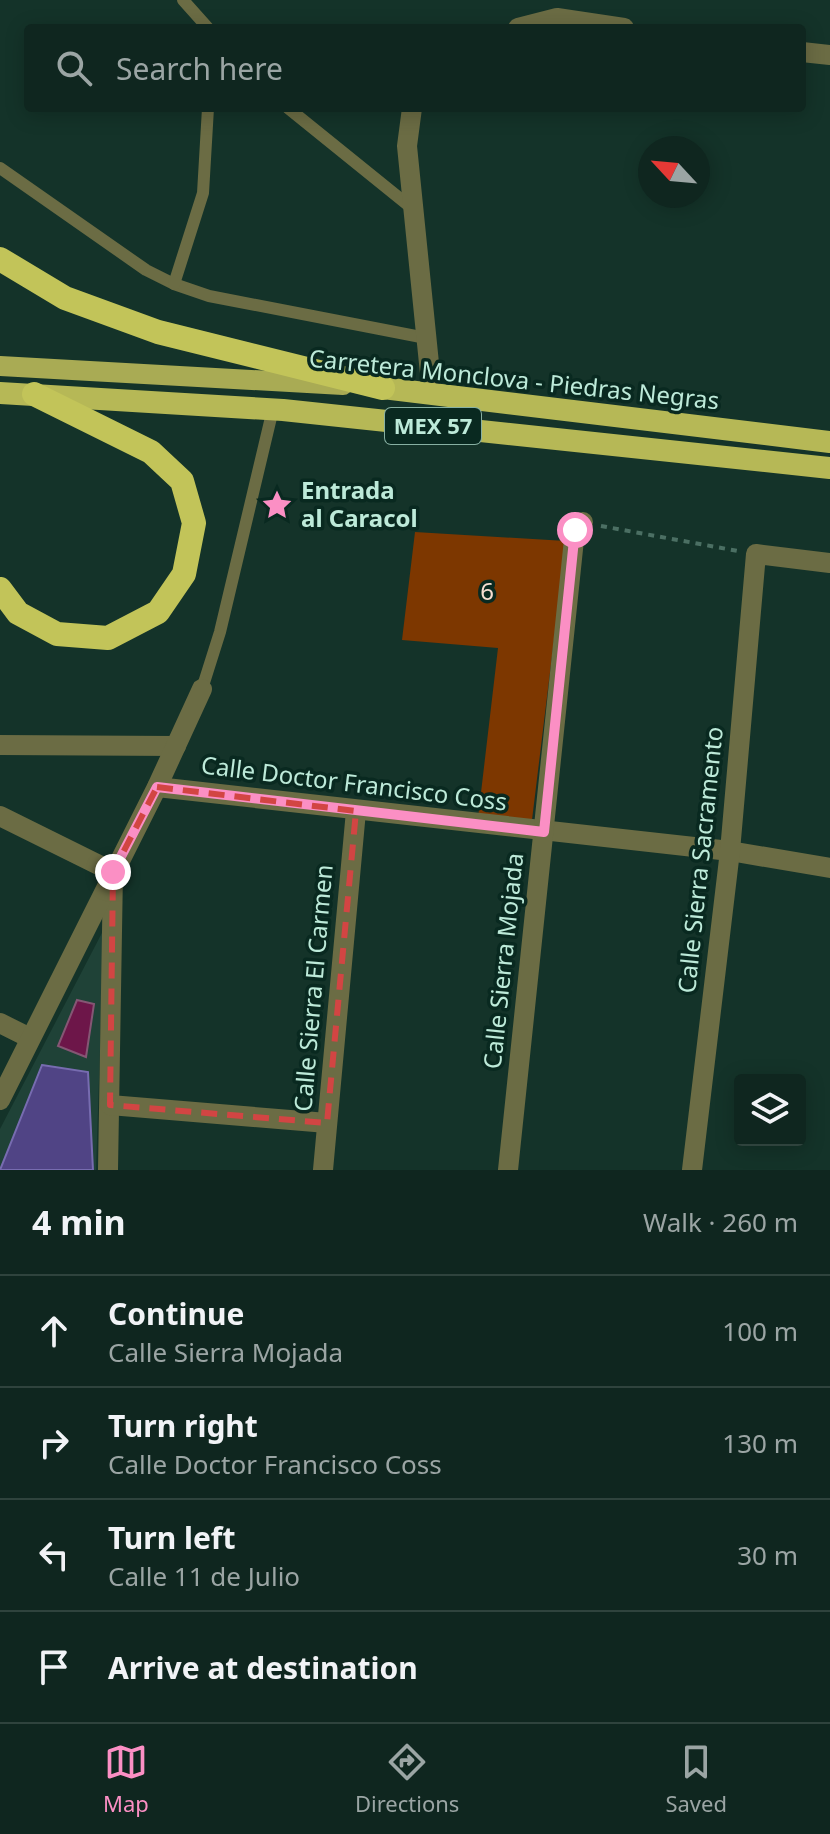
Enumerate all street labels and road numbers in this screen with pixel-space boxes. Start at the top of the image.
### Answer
street label: Carretera Monclova - Piedras Negras [307,341,721,416]
road number: MEX 57 [385,408,481,444]
street label: Calle Sierra Sacramento [669,725,730,995]
street label: Calle Doctor Francisco Coss [199,747,509,818]
street label: Calle Sierra Mojada [475,851,530,1070]
street label: Calle Sierra El Carmen [285,863,340,1113]

